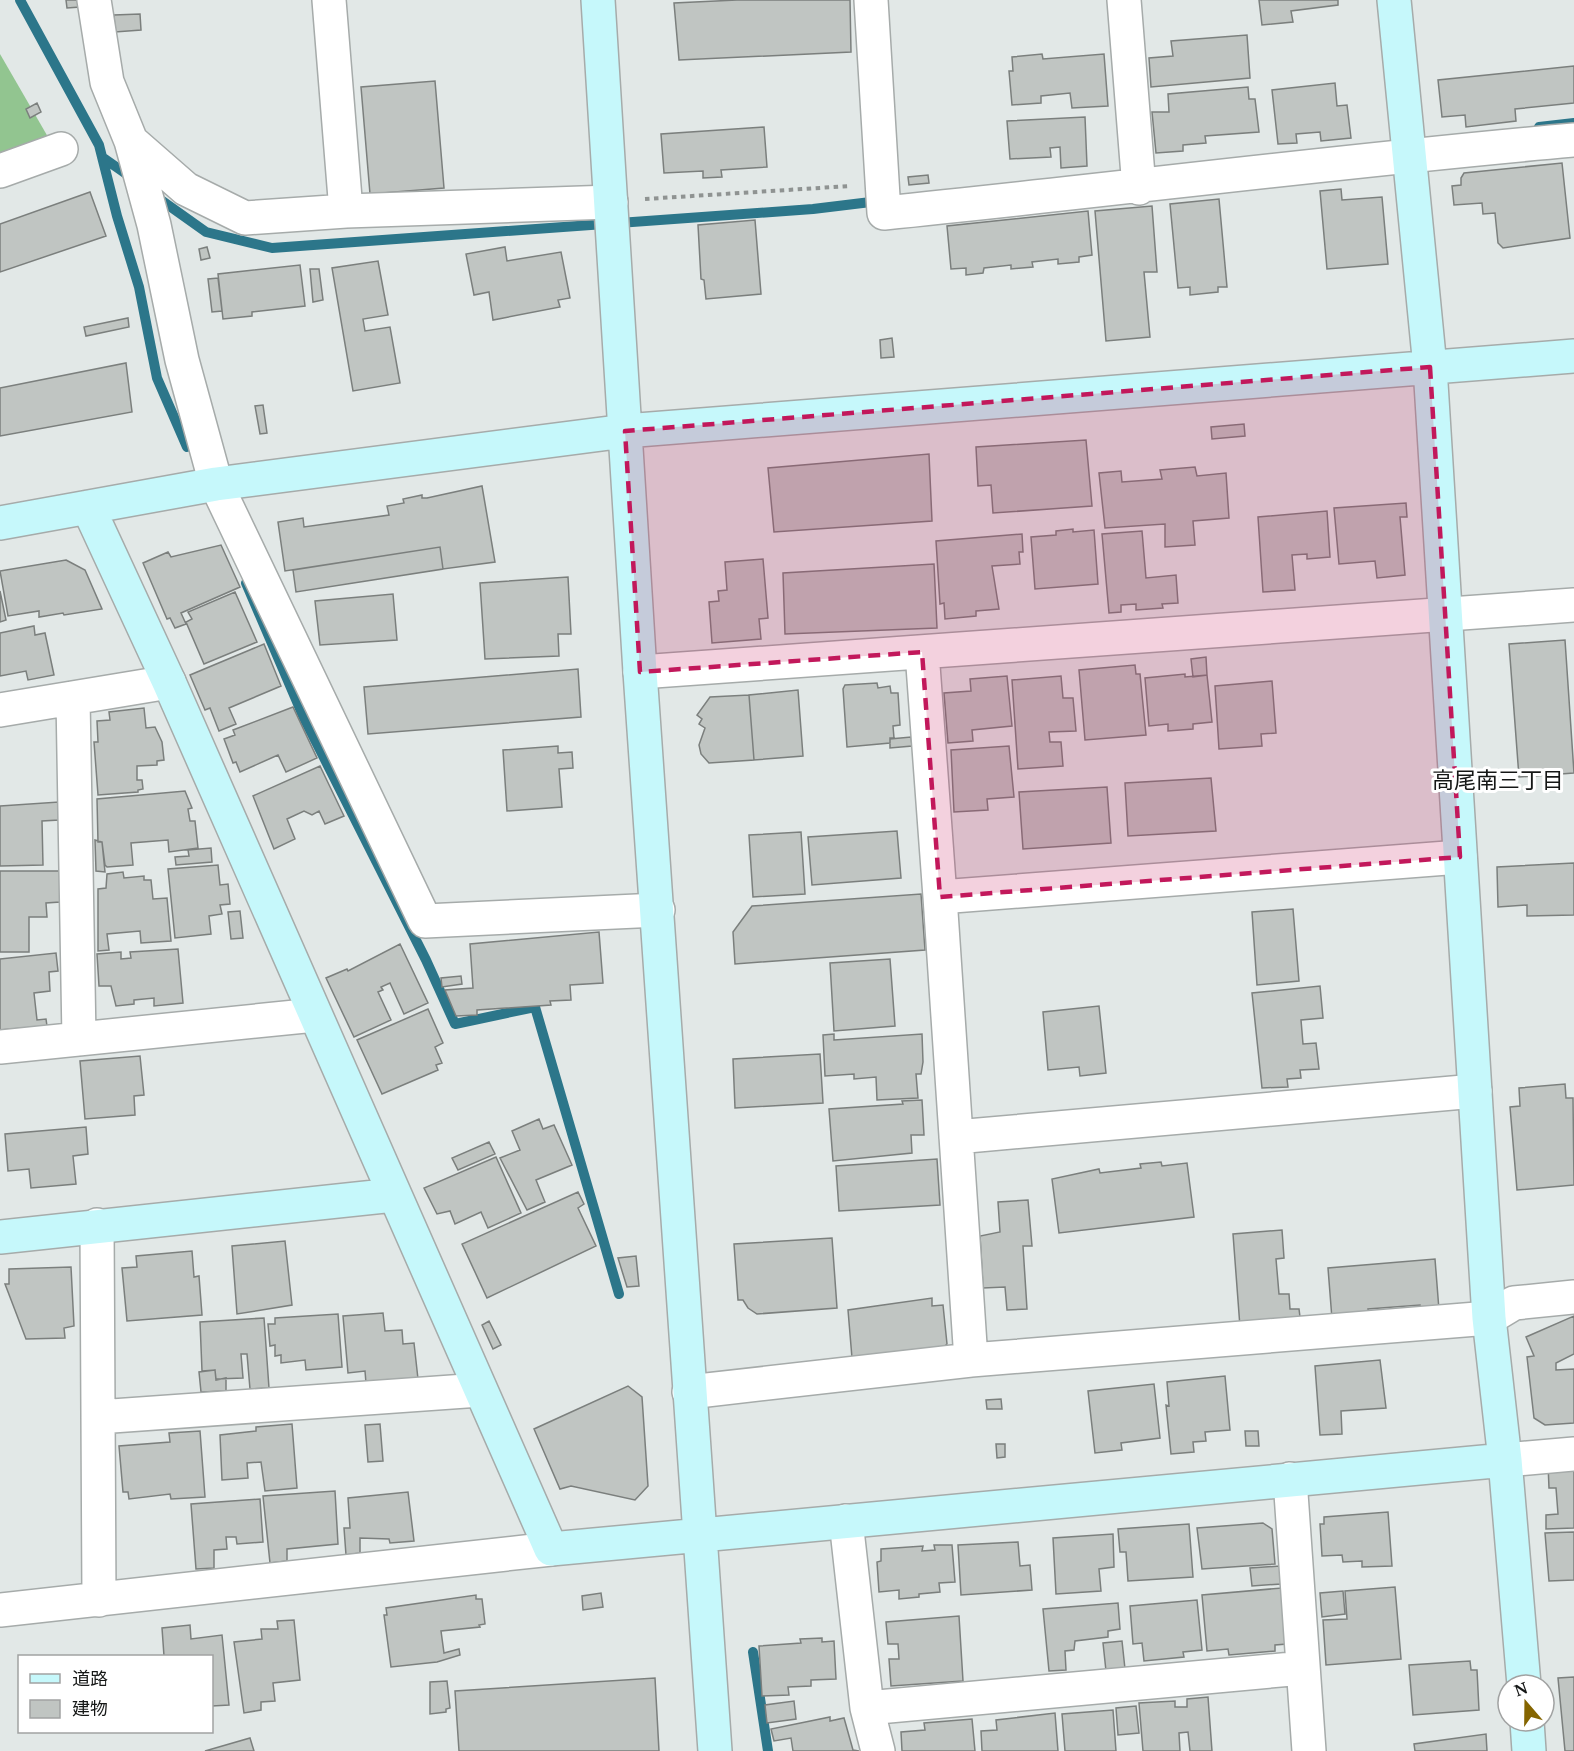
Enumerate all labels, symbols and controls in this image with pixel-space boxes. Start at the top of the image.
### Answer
district label: 高尾南三丁目 [1432,764,1564,794]
legend [18,1655,213,1733]
text: 道路 [72,1666,108,1690]
north arrow [1496,1673,1556,1733]
text: N [1511,1676,1531,1701]
text: 建物 [72,1696,108,1720]

